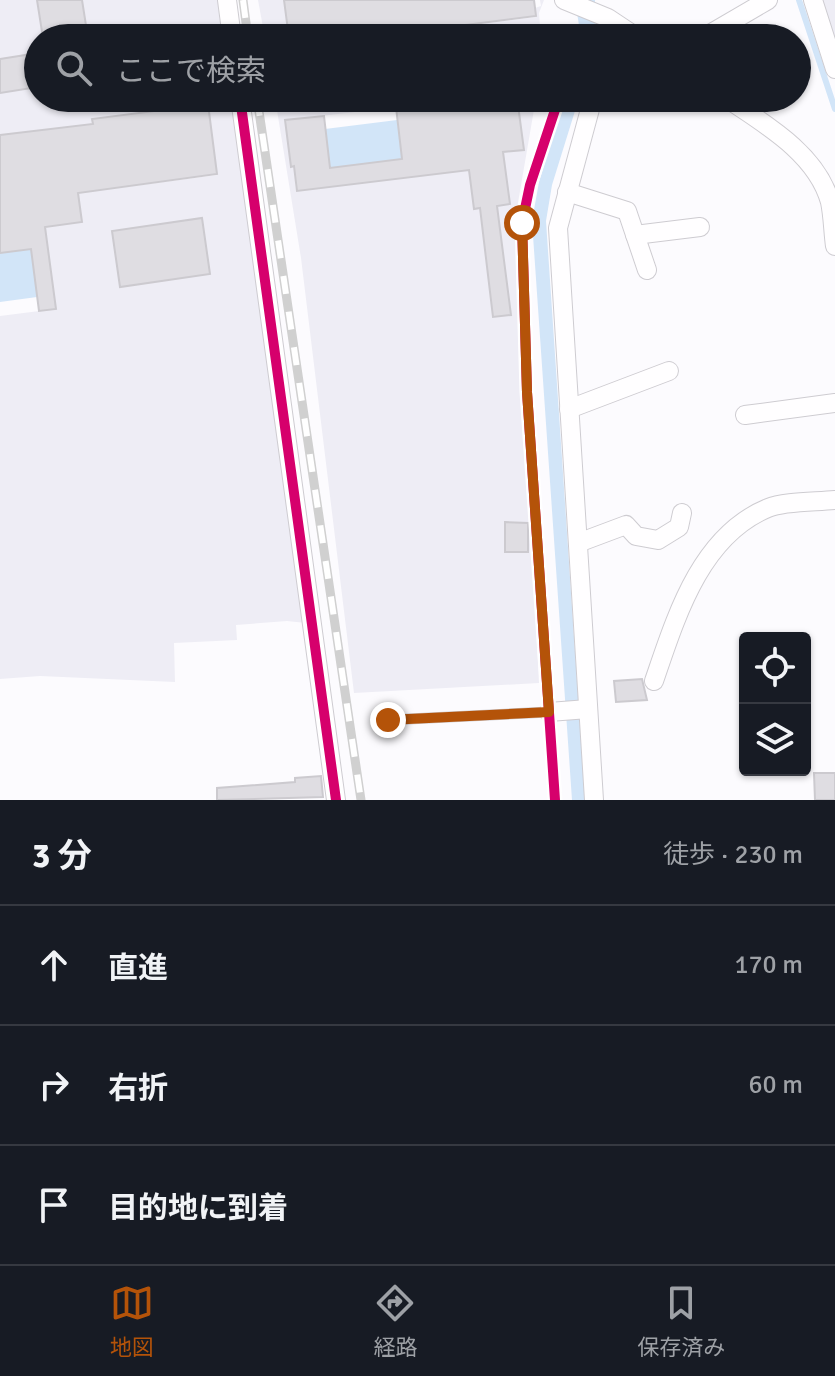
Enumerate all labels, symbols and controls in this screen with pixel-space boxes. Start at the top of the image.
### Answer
search box [24,24,811,112]
icon: search [52,46,96,90]
text: ここで検索 [116,53,266,90]
route start [504,205,540,241]
map controls [739,632,811,776]
button: locate [739,632,811,704]
route end [370,702,406,738]
button: layers [739,704,811,776]
text: 3 分 [32,835,92,877]
text: 徒歩 · 230 m [663,839,803,871]
icon: ahead [32,943,76,987]
text: 170 m [734,949,803,981]
text: 直進 [108,950,168,987]
icon: right [32,1063,76,1107]
text: 60 m [748,1069,803,1101]
text: 右折 [108,1070,168,1107]
icon: arrive [32,1183,76,1227]
text: 目的地に到着 [108,1190,288,1227]
tab: 地図 [110,1281,154,1361]
tab: 経路 [373,1281,417,1361]
tab: 保存済み [637,1281,725,1361]

